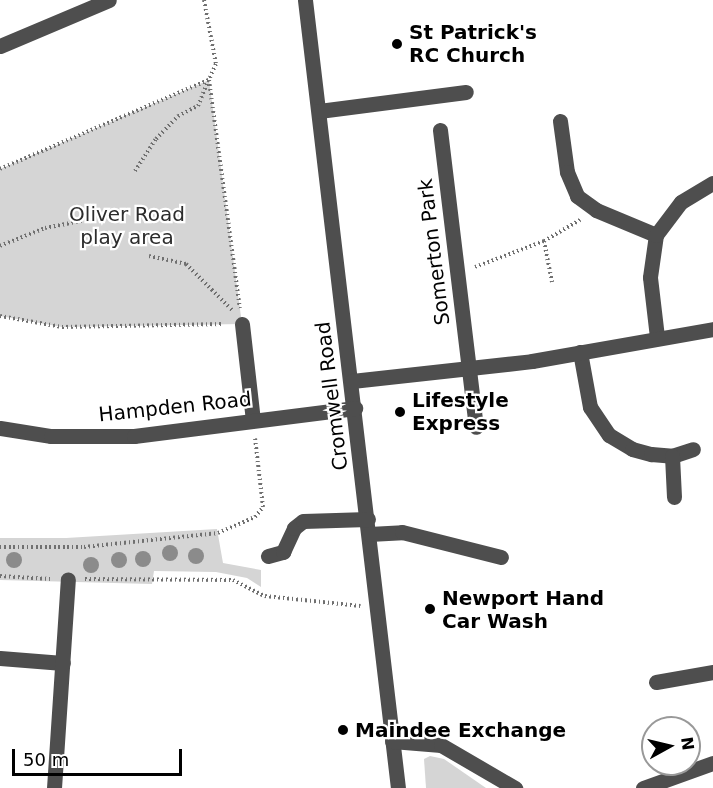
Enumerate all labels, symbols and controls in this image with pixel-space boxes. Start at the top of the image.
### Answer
place label: St Patrick's RC Church [409,20,537,67]
marker: St Patrick's RC Church [390,37,404,51]
street label: Somerton Park [413,177,455,327]
park label: Oliver Road play area [69,202,185,249]
street label: Cromwell Road [311,320,353,472]
street label: Hampden Road [97,387,253,427]
place label: Lifestyle Express [412,388,509,435]
marker: Lifestyle Express [393,405,407,419]
place label: Newport Hand Car Wash [442,586,604,633]
marker: Newport Hand Car Wash [423,602,437,616]
north arrow [641,716,701,776]
place label: Maindee Exchange [355,718,566,742]
marker: Maindee Exchange [336,723,350,737]
text: N [677,736,698,752]
scale bar [15,737,184,775]
text: 50 m [23,749,69,770]

